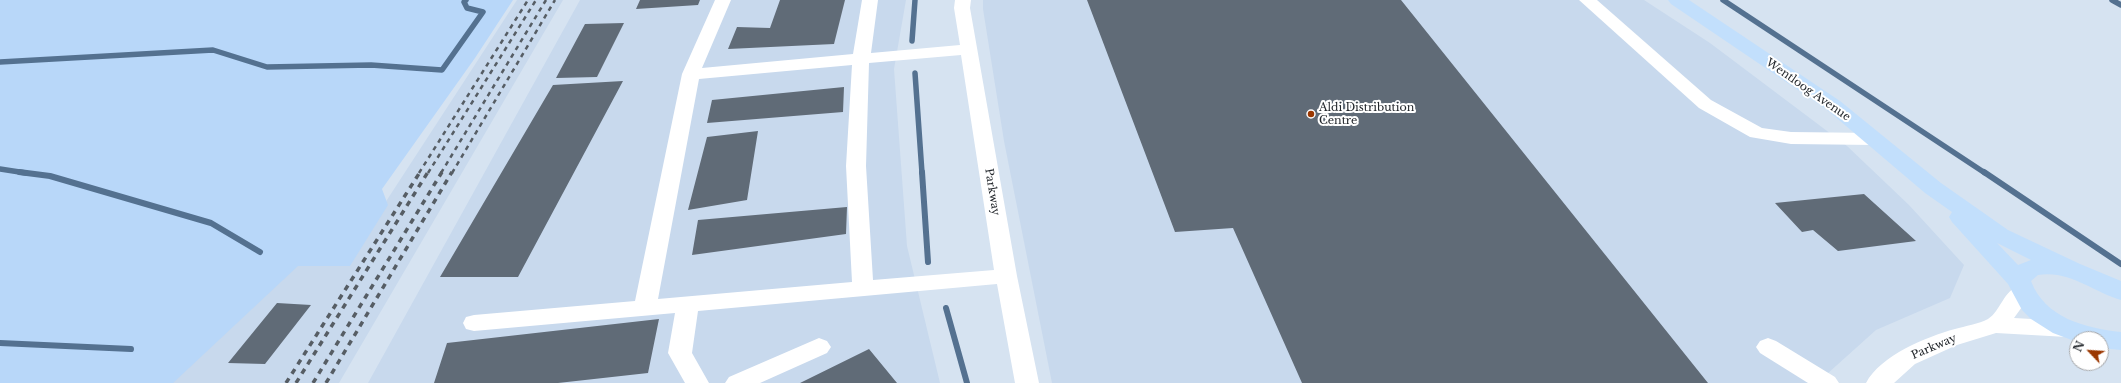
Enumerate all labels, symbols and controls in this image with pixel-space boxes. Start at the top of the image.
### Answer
street label: Wentloog Avenue [1763,56,1853,124]
place label: Aldi Distribution Centre [1319,101,1414,127]
marker: Aldi Distribution Centre [1306,109,1316,119]
street label: Parkway [982,167,1002,217]
north arrow [2069,331,2109,371]
street label: Parkway [1909,332,1959,362]
text: N [2071,339,2088,354]

